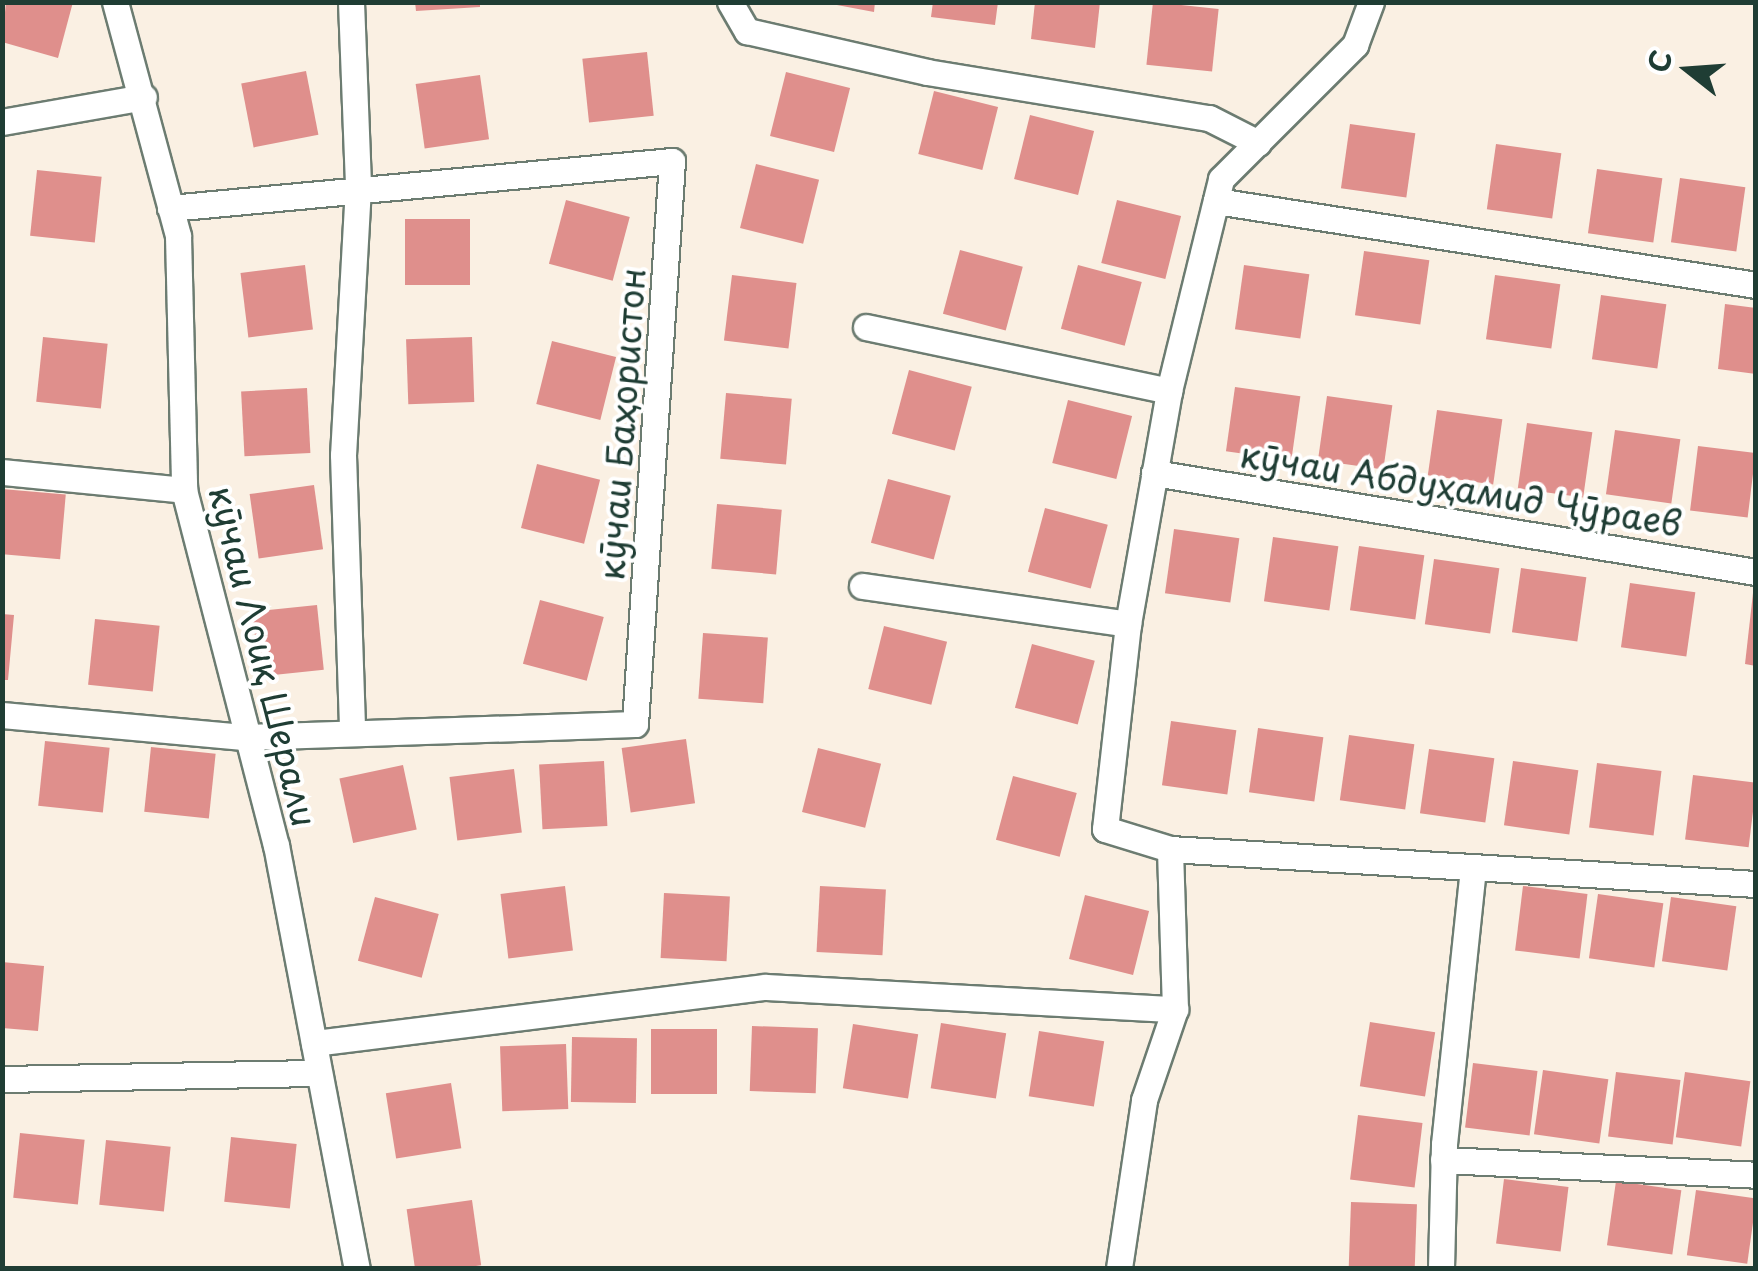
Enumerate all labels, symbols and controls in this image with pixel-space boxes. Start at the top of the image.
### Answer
north arrow [1638,20,1738,120]
text: С [1635,45,1682,77]
street label: кӯчаи Баҳористон [589,266,653,582]
street label: кӯчаи Абдуҳамид Ҷӯраев [1236,432,1686,544]
street label: кӯчаи Лоиқ Шерали [201,481,327,831]

